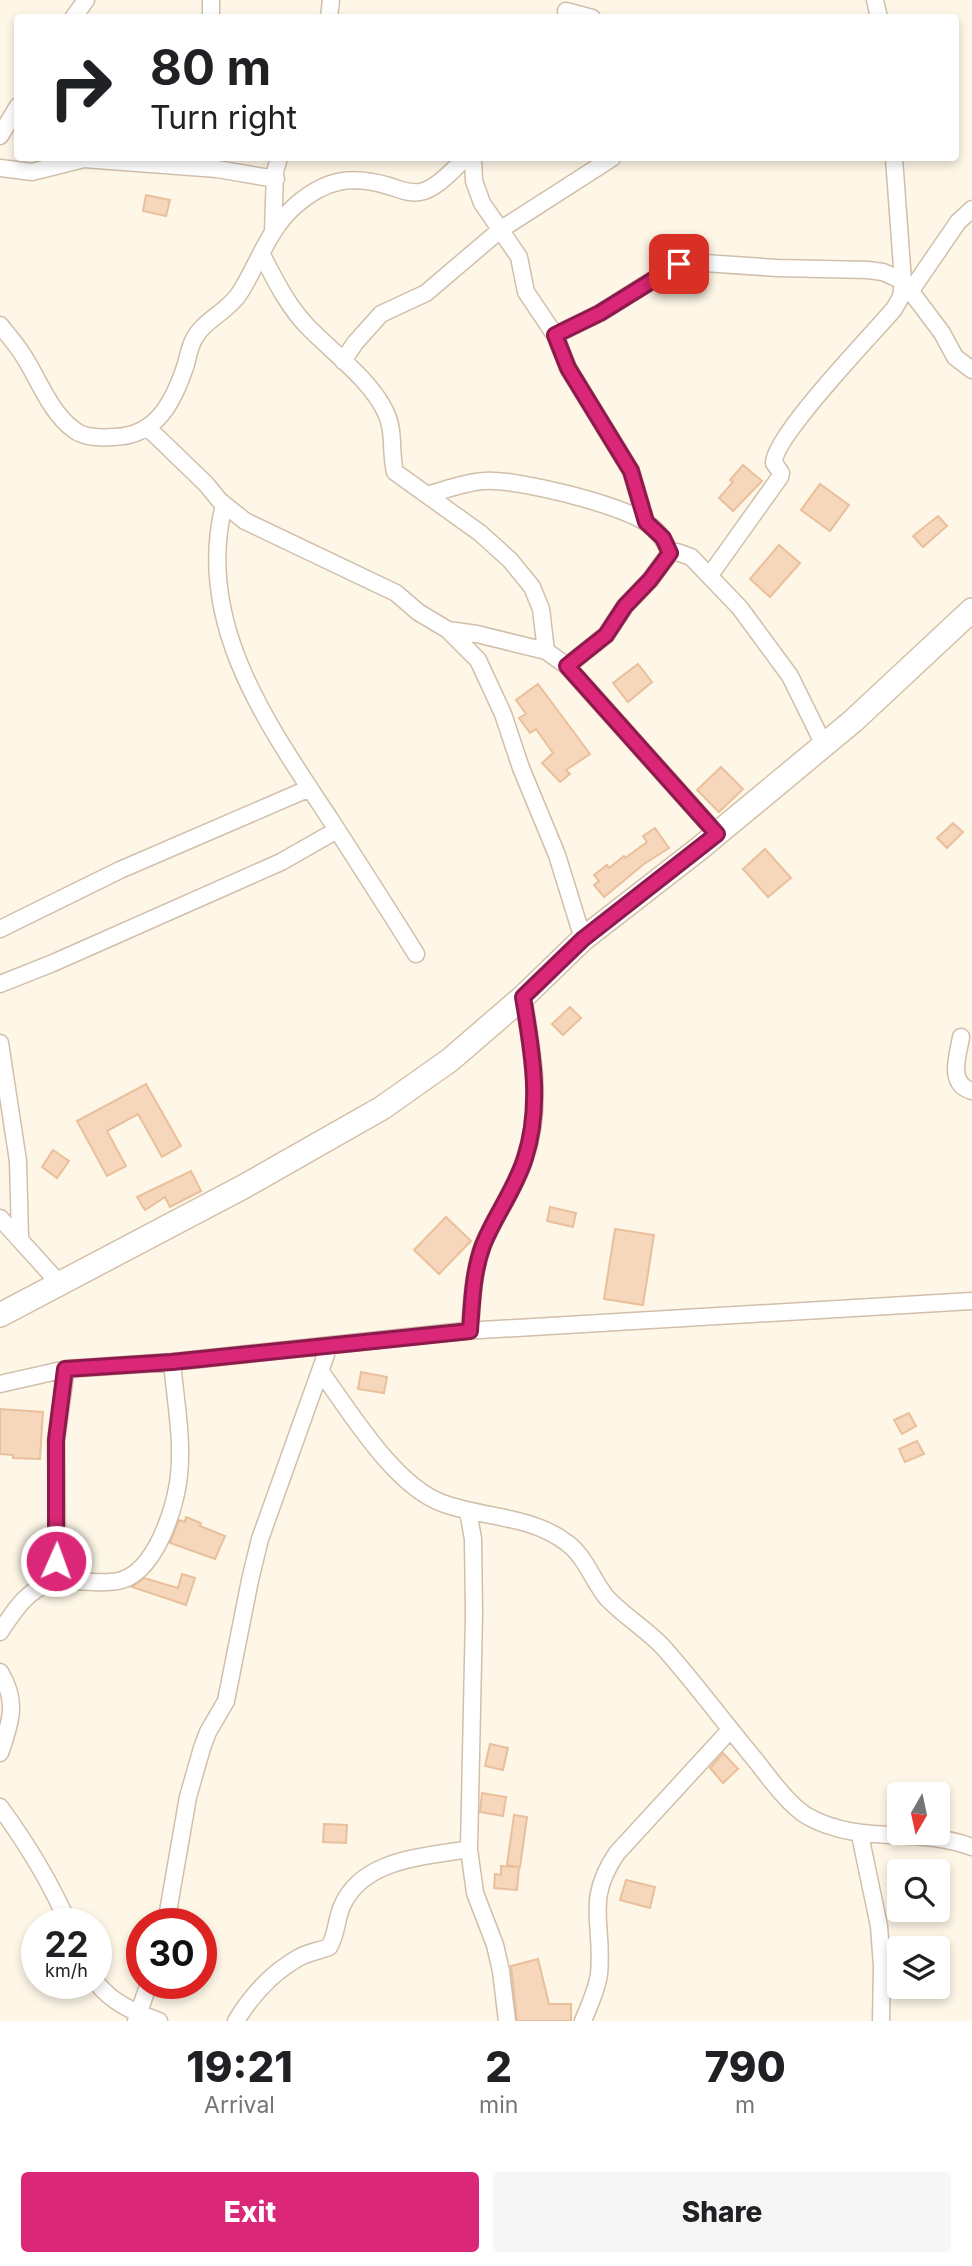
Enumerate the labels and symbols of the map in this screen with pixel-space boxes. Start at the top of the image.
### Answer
pin [649,234,709,294]
position arrow [19,1524,93,1598]
north arrow [887,1782,950,1844]
speed limit sign: 30 [126,1908,217,1999]

